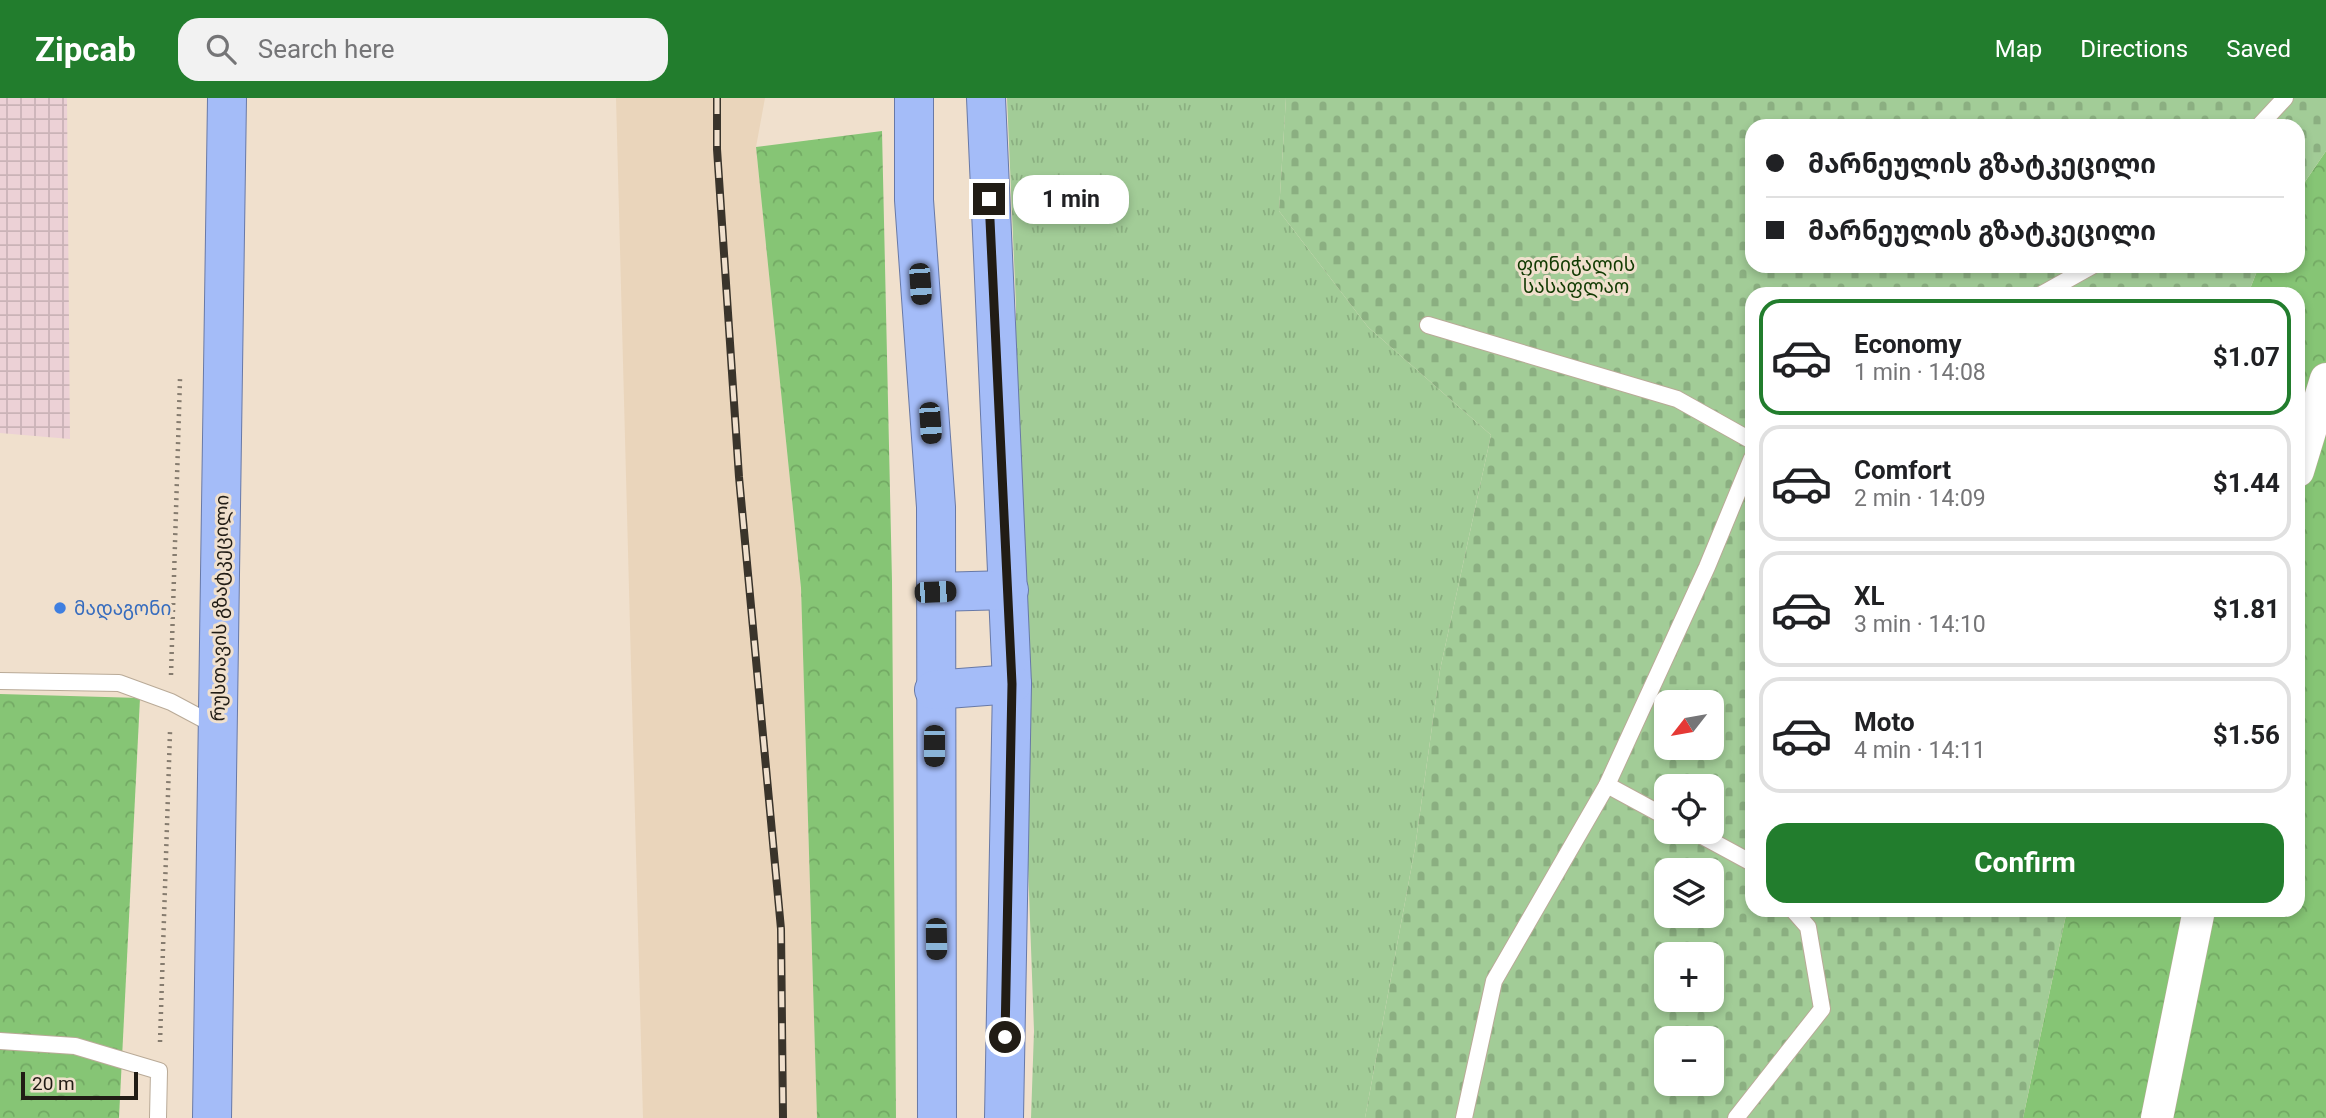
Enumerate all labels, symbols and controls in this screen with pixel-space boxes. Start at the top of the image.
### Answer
search box [178,18,668,81]
text: Zipcab [35,30,136,69]
icon: search [202,30,240,68]
text: Search here [258,34,395,64]
text: Map [1995,35,2042,63]
text: Directions [2080,35,2188,63]
text: Saved [2226,35,2291,63]
text: მარნეულის გზატკეცილი [1808,149,2156,179]
callout: 1 min [1014,174,1129,224]
route end [973,183,1005,215]
text: 1 min [1042,186,1100,213]
text: მარნეულის გზატკეცილი [1808,216,2156,246]
park label: ფონიჭალის სასაფლაო [1517,253,1635,299]
car [909,262,932,306]
icon: car [1770,326,1833,389]
text: Economy [1854,329,1961,359]
text: $1.07 [2213,342,2280,372]
text: 1 min · 14:08 [1854,359,1986,386]
car [919,401,942,445]
icon: car [1770,452,1833,515]
text: Comfort [1854,455,1951,485]
text: $1.44 [2213,468,2280,498]
text: 2 min · 14:09 [1854,485,1986,512]
street label: რუსთავის გზატკეცილი [207,494,234,722]
icon: car [1770,578,1833,641]
car [914,581,957,603]
text: XL [1854,581,1885,611]
text: $1.81 [2213,594,2280,624]
place label: მადაგონი [74,597,171,621]
marker: მადაგონი [52,600,68,616]
text: 3 min · 14:10 [1854,611,1986,638]
north arrow [1654,690,1724,760]
map controls [1654,690,1724,1096]
icon: car [1770,704,1833,767]
text: Moto [1854,707,1915,737]
text: $1.56 [2213,720,2280,750]
car [924,725,945,767]
text: 4 min · 14:11 [1854,737,1986,764]
button: locate [1654,774,1724,844]
button: Confirm [1766,823,2284,903]
button: layers [1654,858,1724,928]
car [926,918,947,960]
button: + [1654,942,1724,1012]
route start [989,1021,1021,1053]
button: − [1654,1026,1724,1096]
scale bar [21,1069,138,1101]
text: 20 m [32,1072,75,1095]

